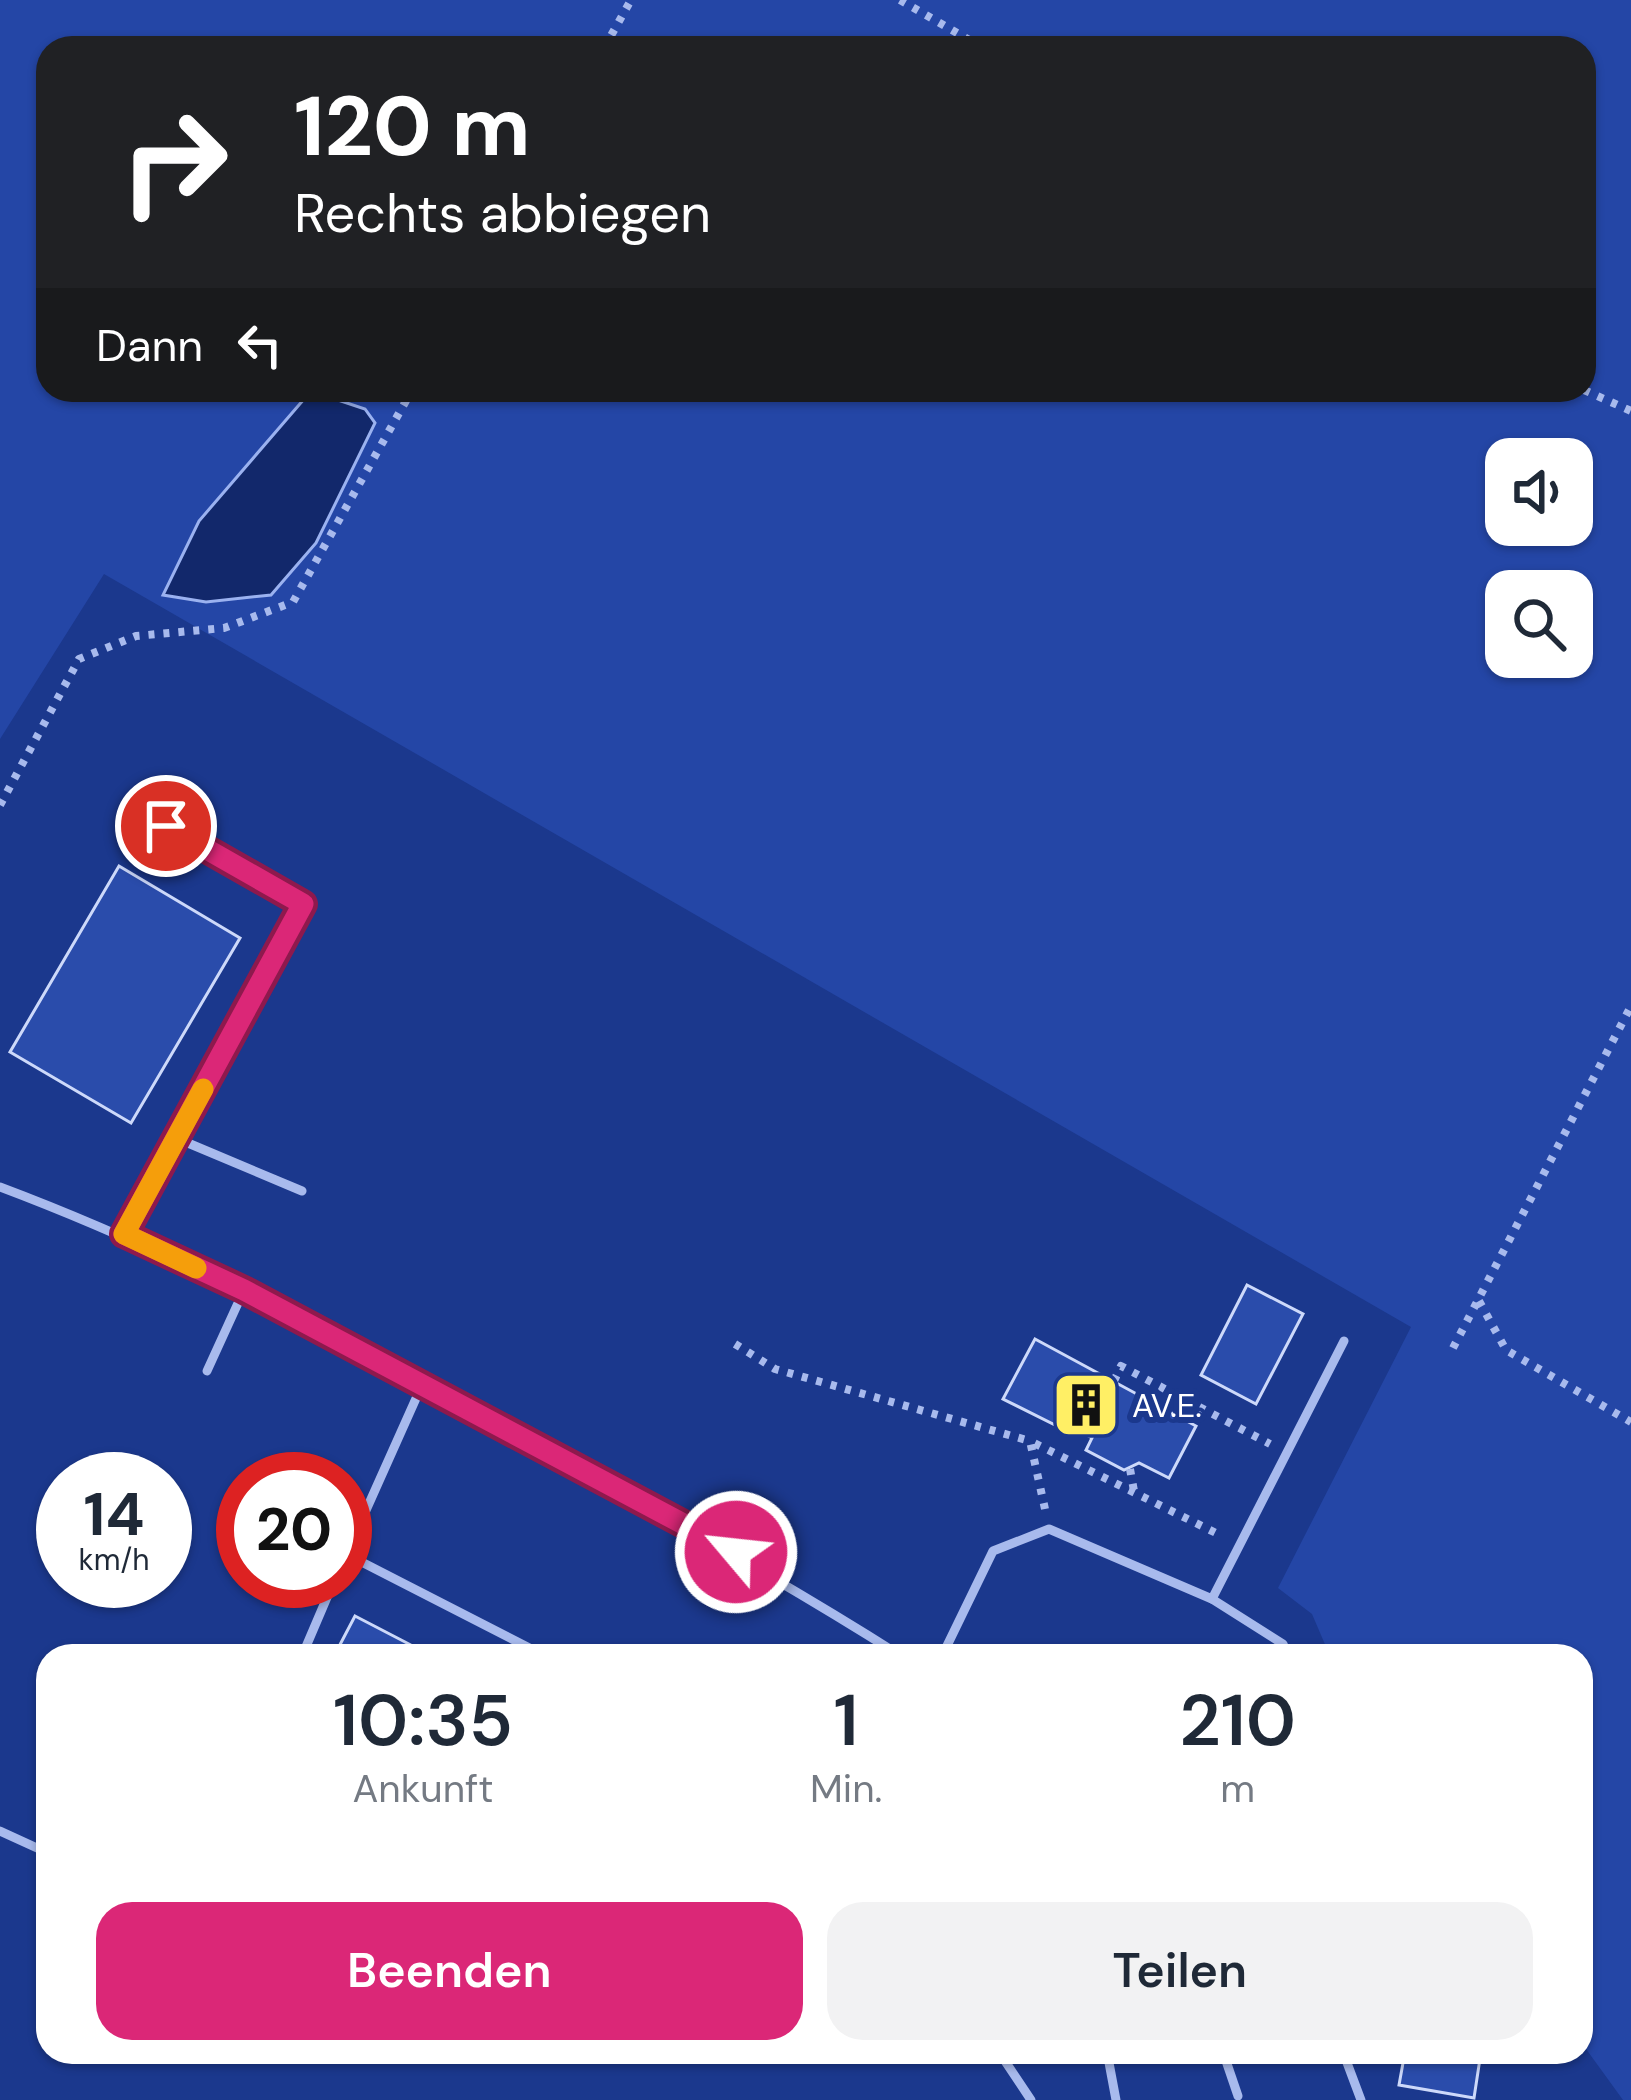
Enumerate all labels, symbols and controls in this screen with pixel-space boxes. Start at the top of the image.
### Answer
text: 120 m [294,72,531,181]
icon: right [96,84,252,240]
text: Rechts abbiegen [294,178,711,249]
icon: left [227,312,293,378]
text: Dann [96,316,203,375]
map controls [1485,438,1593,678]
button: sound [1485,438,1593,546]
button: search [1485,570,1593,678]
pin [115,775,217,877]
icon: arrive [133,793,199,859]
building icon: AV.E. [1051,1370,1121,1440]
place label: AV.E. [1132,1384,1202,1427]
speed limit sign: 20 [216,1452,372,1608]
text: 14 [84,1475,144,1554]
position arrow [673,1489,799,1615]
text: km/h [79,1540,149,1579]
text: 10:35 [333,1674,513,1767]
text: 1 [834,1674,859,1767]
text: 210 [1179,1674,1296,1767]
text: Ankunft [352,1763,494,1814]
text: Min. [810,1763,882,1814]
text: m [1220,1763,1255,1814]
button: Beenden [96,1902,803,2040]
button: Teilen [827,1902,1533,2040]

